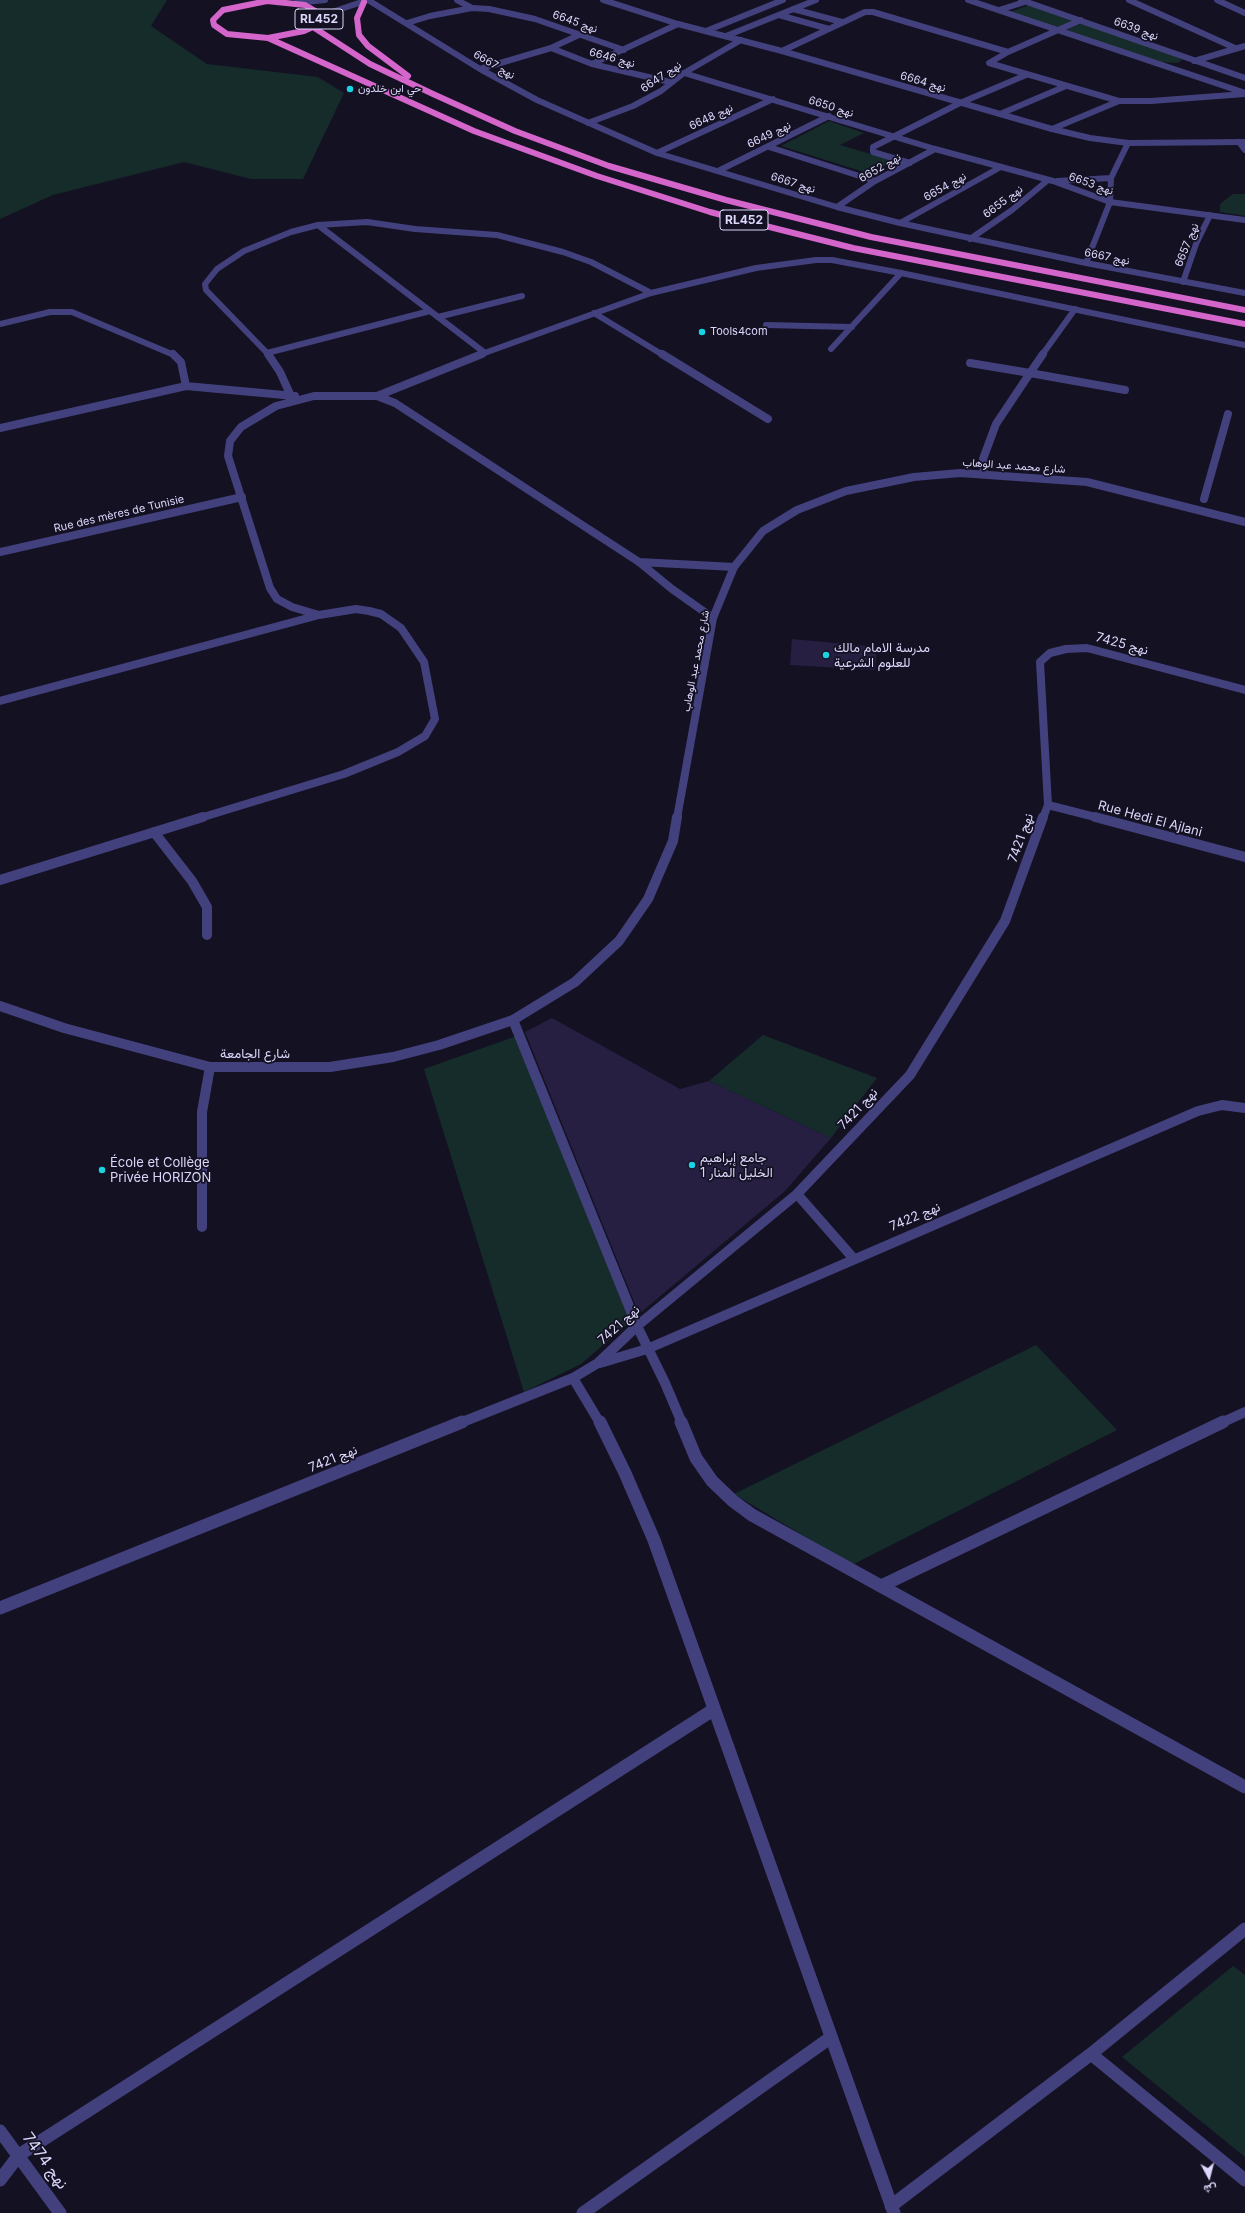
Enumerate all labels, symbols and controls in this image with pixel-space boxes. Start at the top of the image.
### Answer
street label: نهج 6645 [551,8,599,36]
road number: RL452 [295,9,343,29]
street label: نهج 6639 [1112,15,1160,43]
street label: نهج 6646 [588,46,636,70]
street label: نهج 6667 [471,48,517,82]
street label: نهج 6647 [638,59,684,95]
street label: نهج 6664 [899,69,947,95]
place label: حي ابن خلدون [358,82,421,96]
marker: حي ابن خلدون [345,84,355,94]
street label: نهج 6650 [807,94,855,120]
street label: نهج 6648 [687,101,735,133]
street label: نهج 6649 [745,119,793,151]
street label: نهج 6652 [857,151,903,185]
street label: نهج 6667 [769,170,817,196]
street label: نهج 6654 [921,170,969,204]
street label: نهج 6653 [1067,170,1115,198]
street label: نهج 6655 [981,183,1025,221]
road number: RL452 [720,210,768,230]
street label: نهج 6657 [1172,221,1202,269]
street label: نهج 6667 [1083,246,1131,268]
place label: Tools4com [710,325,768,339]
marker: Tools4com [697,327,707,337]
street label: شارع محمد عبد الوهاب [962,456,1066,476]
street label: Rue des mères de Tunisie [52,493,186,535]
street label: شارع محمد عبد الوهاب [680,609,712,713]
street label: نهج 7425 [1094,630,1150,658]
place label: مدرسة الامام مالك للعلوم الشرعية [834,640,930,671]
marker: مدرسة الامام مالك للعلوم الشرعية [821,650,831,660]
street label: Rue Hedi El Ajlani [1096,798,1204,840]
street label: نهج 7421 [1005,811,1037,865]
street label: شارع الجامعة [220,1046,290,1062]
street label: نهج 7421 [835,1085,881,1133]
place label: جامع إبراهيم الخليل المنار 1 [700,1150,773,1181]
place label: École et Collège Privée HORIZON [110,1155,211,1186]
marker: جامع إبراهيم الخليل المنار 1 [687,1160,697,1170]
marker: École et Collège Privée HORIZON [97,1165,107,1175]
street label: نهج 7422 [887,1199,943,1235]
street label: نهج 7421 [595,1302,643,1348]
street label: نهج 7421 [306,1442,360,1476]
street label: نهج 7474 [18,2129,72,2193]
north arrow [1189,2157,1229,2197]
text: ش [1203,2181,1218,2197]

